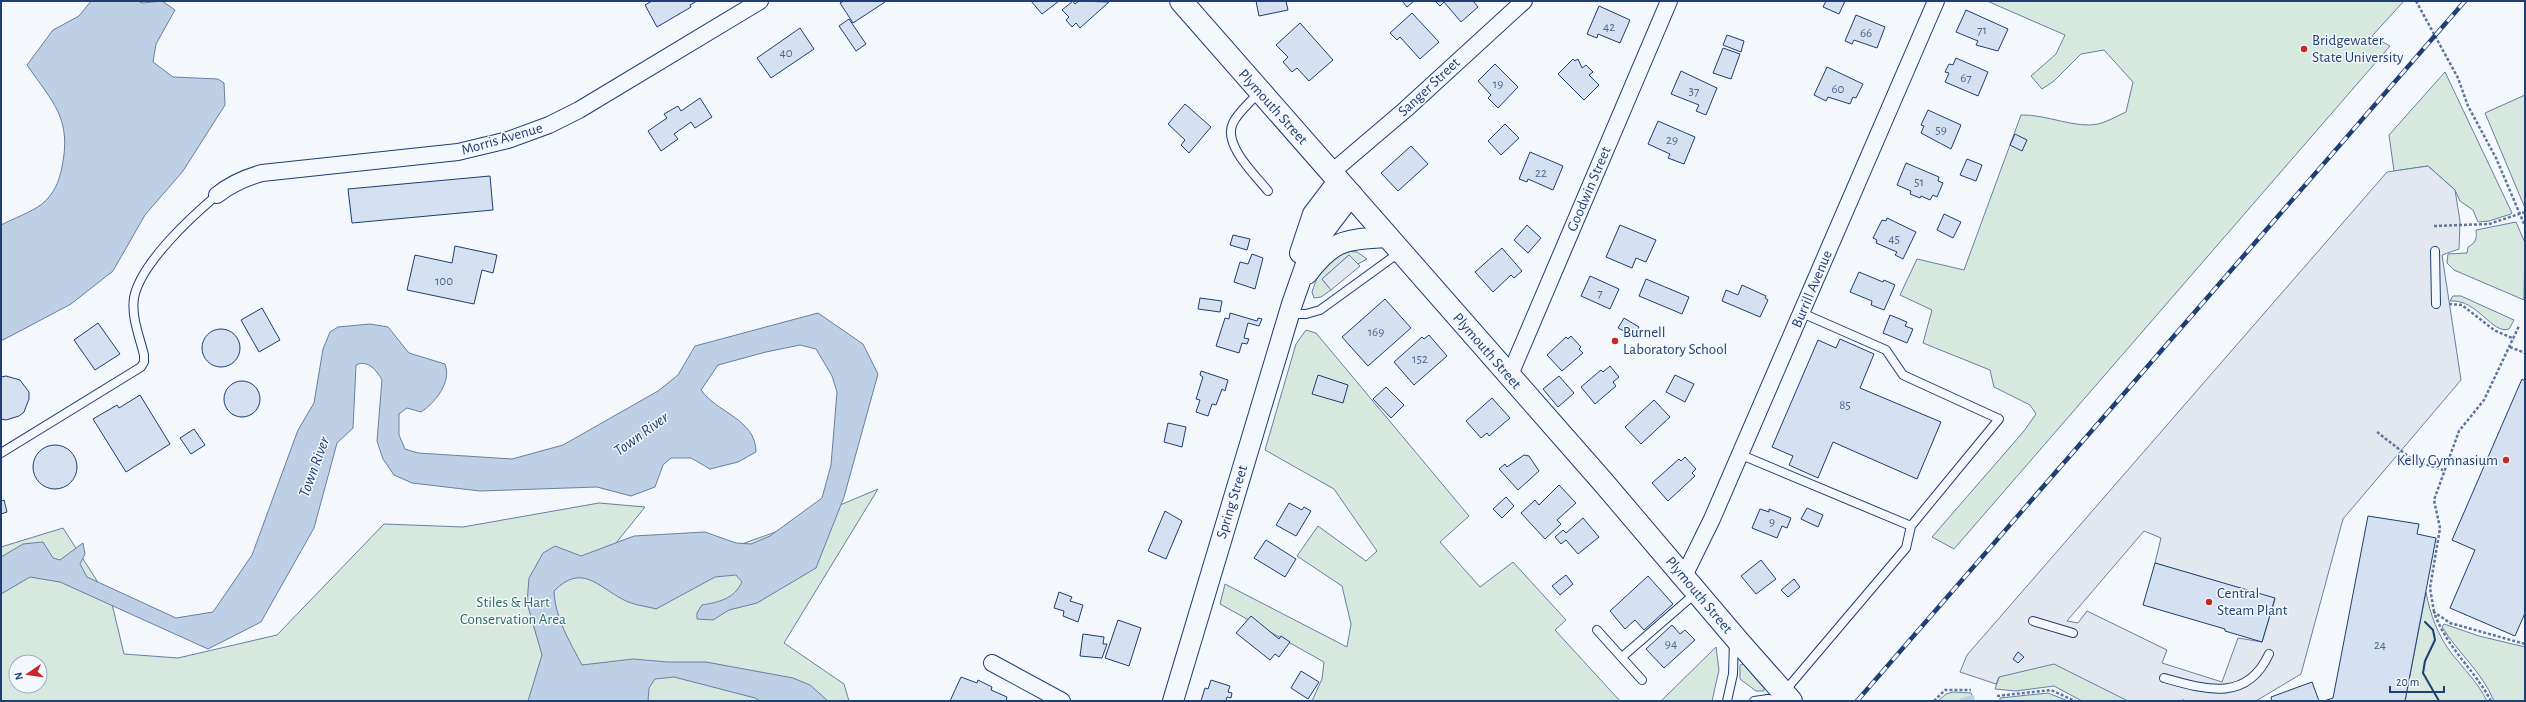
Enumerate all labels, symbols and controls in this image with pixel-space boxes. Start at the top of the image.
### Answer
house number: 42 [1603,21,1615,34]
house number: 71 [1977,24,1987,37]
house number: 66 [1860,27,1872,40]
place label: Bridgewater State University [2312,33,2404,65]
marker: Bridgewater State University [2299,44,2309,54]
house number: 40 [779,47,793,60]
street label: Sanger Street [1395,55,1463,119]
street label: Plymouth Street [1236,67,1311,148]
house number: 67 [1960,72,1972,85]
house number: 19 [1493,78,1503,91]
house number: 60 [1832,83,1845,96]
house number: 37 [1689,85,1700,98]
street label: Morris Avenue [460,120,544,158]
house number: 59 [1935,124,1947,137]
house number: 29 [1666,134,1678,147]
street label: Goodwin Street [1564,144,1614,234]
house number: 22 [1535,167,1547,180]
house number: 51 [1914,176,1924,189]
house number: 45 [1888,233,1900,246]
street label: Burrill Avenue [1789,248,1835,330]
house number: 100 [435,275,453,288]
house number: 7 [1597,287,1603,300]
street label: Plymouth Street [1450,310,1524,392]
place label: Burnell Laboratory School [1623,325,1727,357]
house number: 169 [1368,326,1384,339]
marker: Burnell Laboratory School [1610,336,1620,346]
house number: 152 [1412,353,1428,366]
house number: 85 [1839,399,1851,412]
water label: Town River [611,409,672,459]
water label: Town River [296,434,333,499]
place label: Kelly Gymnasium [2397,453,2498,468]
marker: Kelly Gymnasium [2501,455,2511,465]
street label: Spring Street [1214,463,1250,540]
house number: 9 [1769,516,1775,529]
street label: Plymouth Street [1663,554,1736,636]
place label: Central Steam Plant [2217,586,2288,618]
park label: Stiles & Hart Conservation Area [460,595,566,627]
marker: Central Steam Plant [2204,597,2214,607]
house number: 94 [1665,638,1677,651]
house number: 24 [2374,639,2386,652]
north arrow [8,654,48,694]
scale bar [2390,668,2444,694]
text: N [13,671,25,681]
text: 20 m [2396,676,2419,688]

